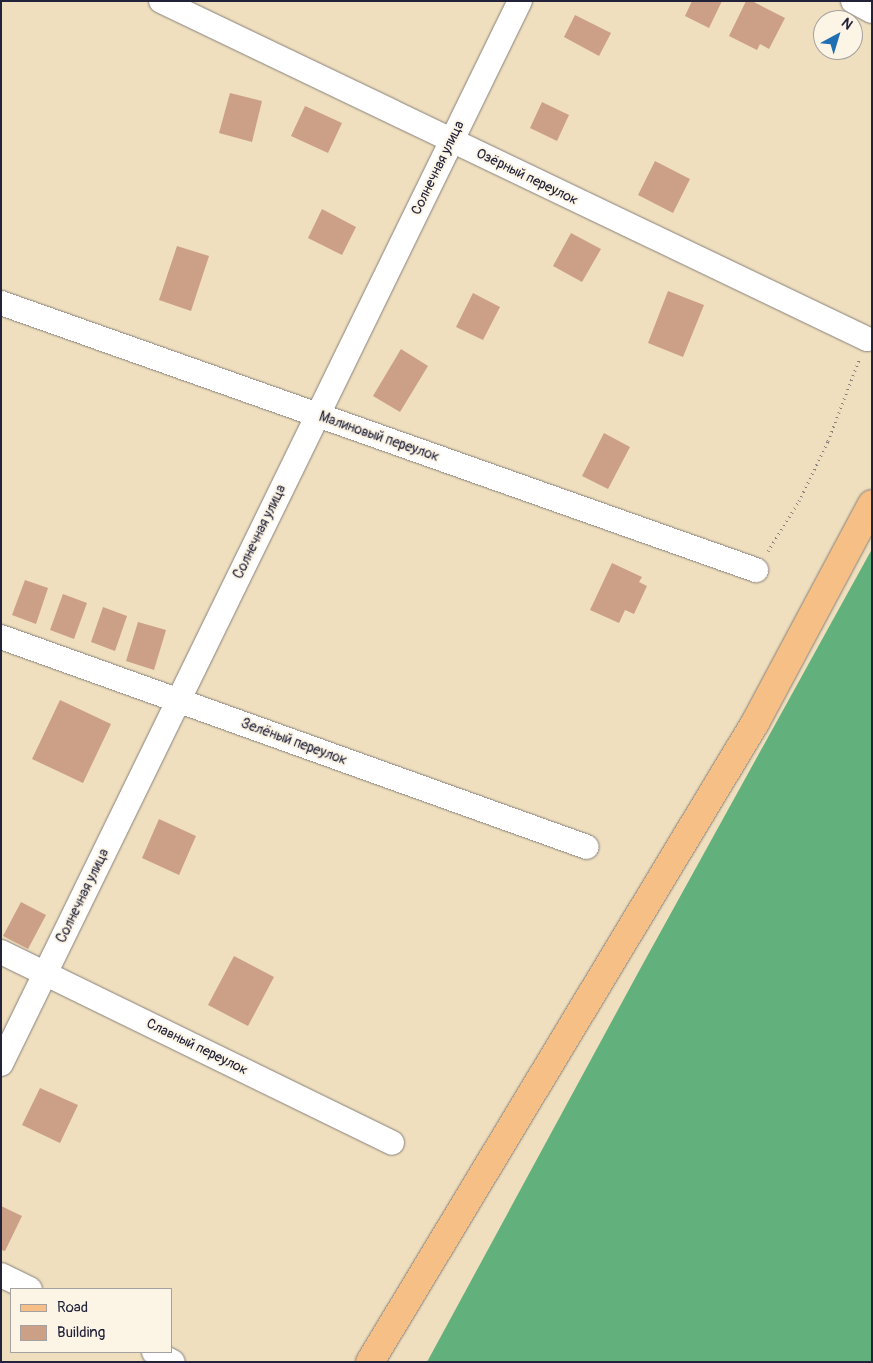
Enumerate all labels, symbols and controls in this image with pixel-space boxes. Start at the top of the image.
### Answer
north arrow [813,10,863,60]
text: N [838,14,856,33]
street label: Солнечная улица [408,118,468,218]
street label: Озёрный переулок [473,145,581,209]
street label: Малиновый переулок [317,409,441,465]
street label: Солнечная улица [230,482,290,582]
street label: Зелёный переулок [239,715,349,769]
street label: Солнечная улица [53,846,113,946]
street label: Славный переулок [144,1015,250,1079]
legend [10,1288,172,1353]
text: Road [57,1298,88,1317]
text: Building [57,1323,105,1342]

